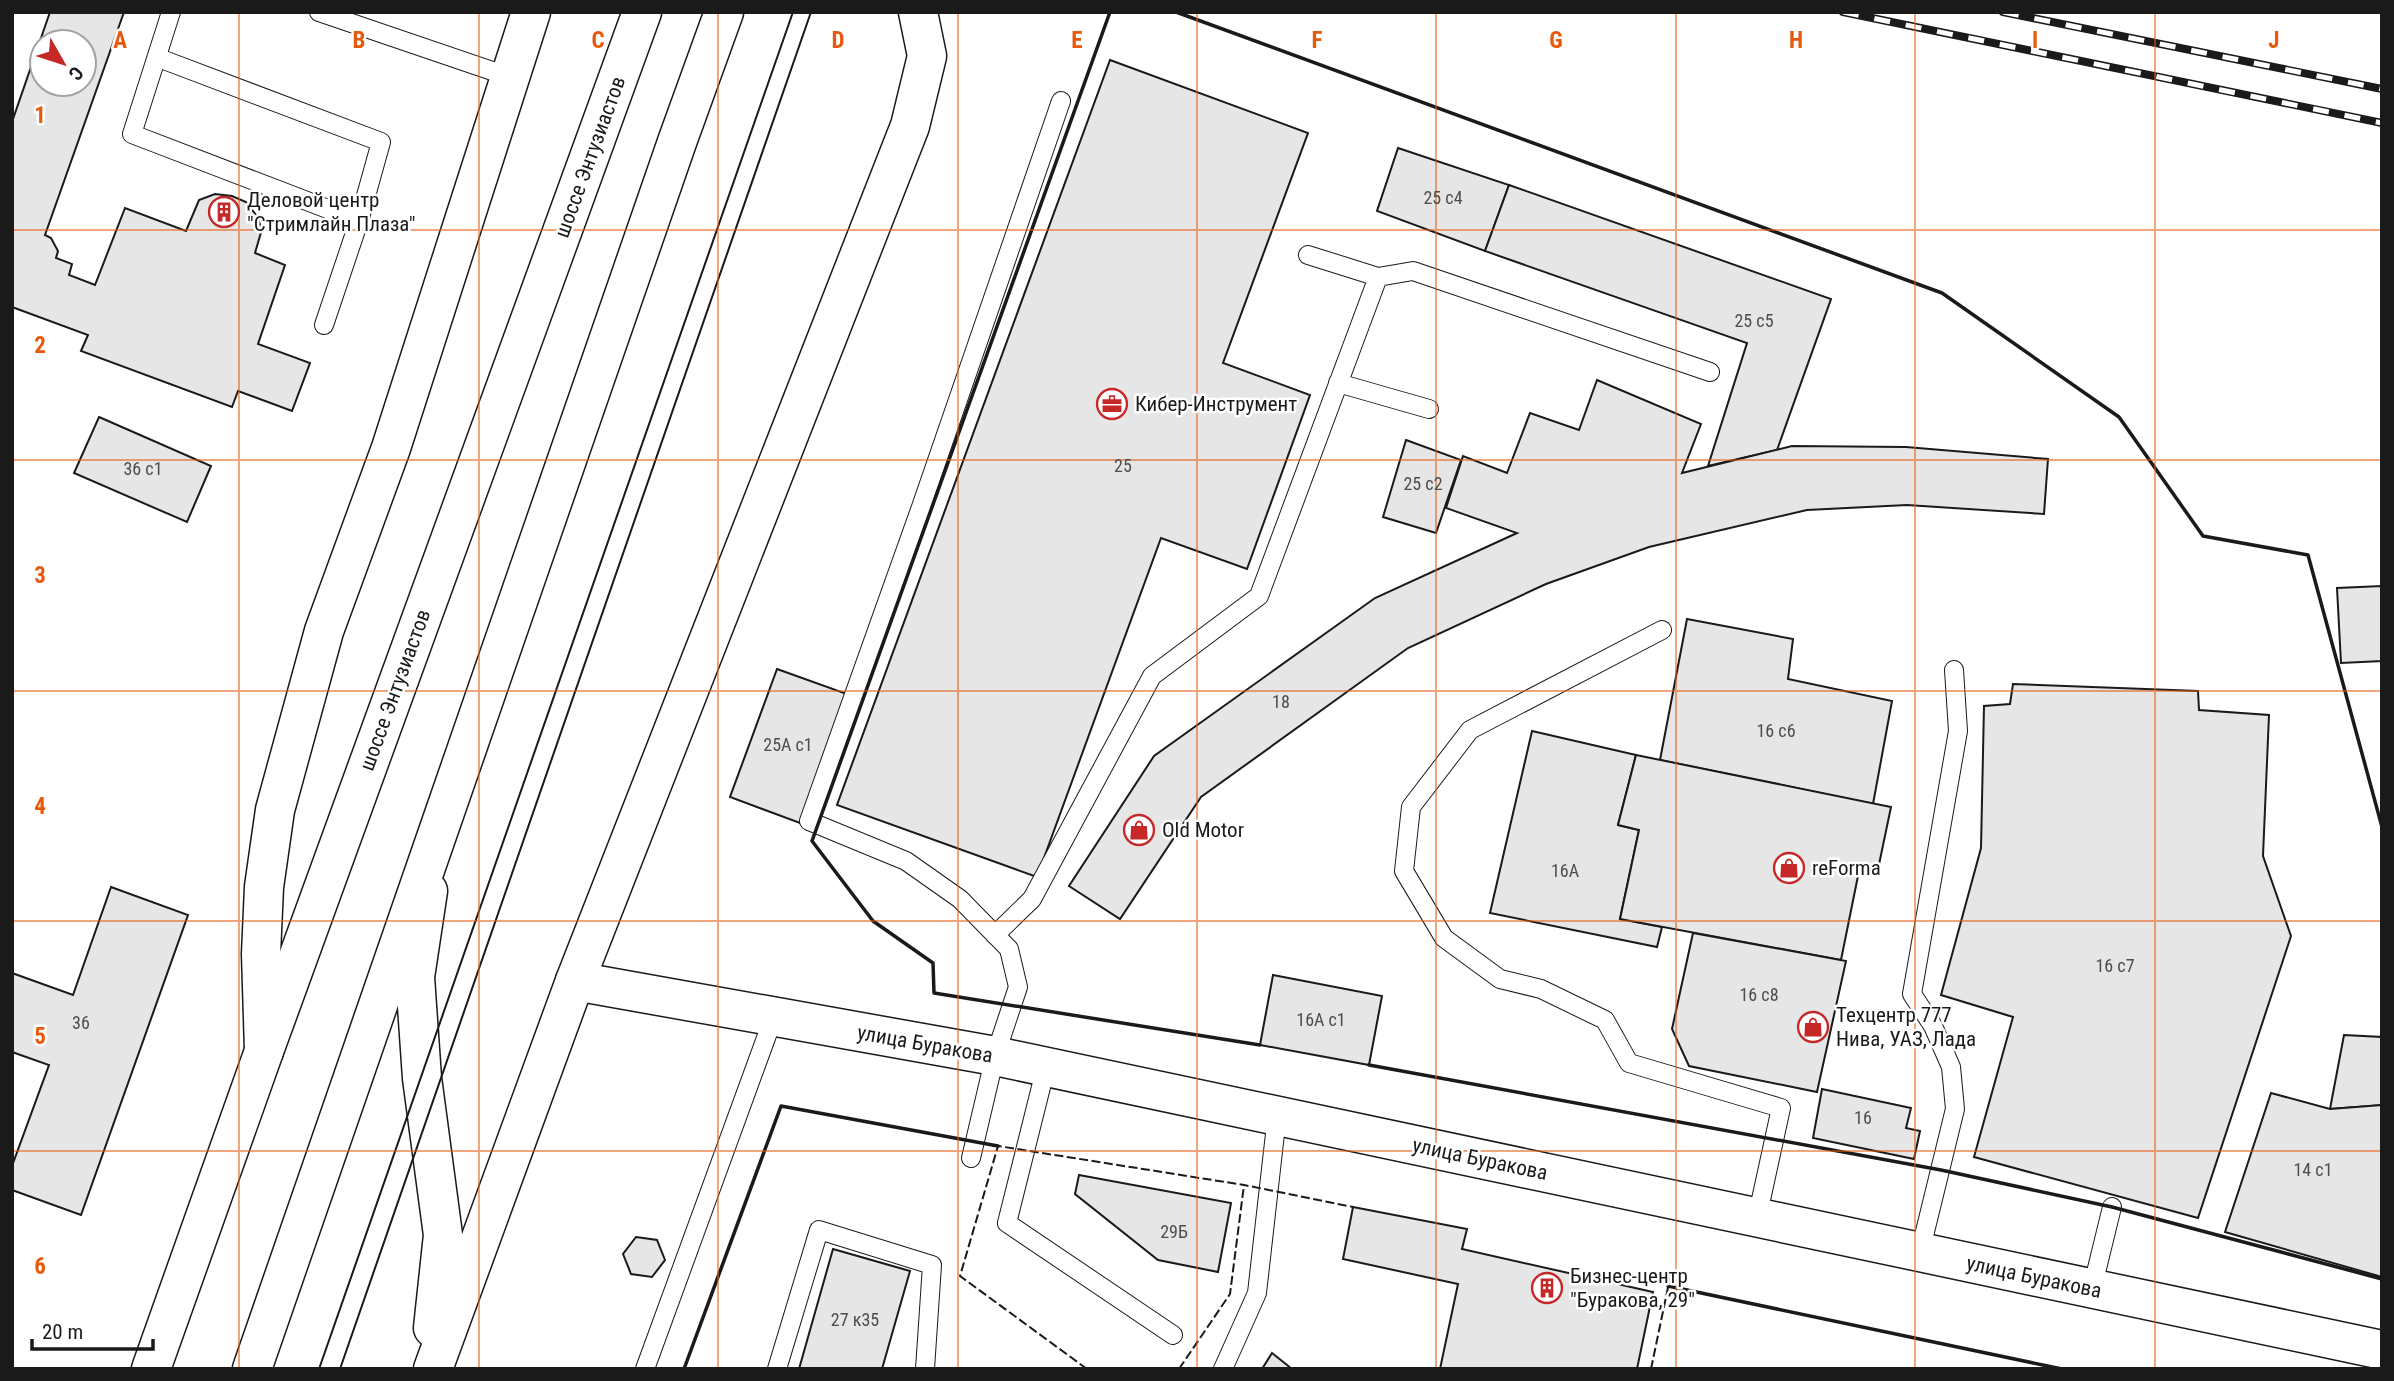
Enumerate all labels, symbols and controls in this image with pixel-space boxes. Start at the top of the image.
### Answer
text: A [113,27,127,54]
text: B [353,27,365,54]
text: C [591,27,605,54]
text: D [832,27,845,54]
text: E [1071,27,1083,54]
text: F [1312,27,1323,54]
text: G [1549,27,1563,54]
text: H [1789,27,1803,54]
text: I [2032,27,2038,54]
text: J [2268,27,2280,54]
north arrow [28,28,98,98]
text: С [63,62,88,85]
street label: шоссе Энтузиастов [550,73,630,241]
text: 1 [34,102,46,129]
house number: 25 с4 [1423,187,1463,208]
place label: Деловой центр "Стримлайн Плаза" [247,188,415,236]
building icon: Деловой центр "Стримлайн Плаза" [207,195,241,229]
house number: 25 с5 [1734,310,1774,331]
text: 2 [34,332,46,359]
office icon: Кибер-Инструмент [1095,387,1129,421]
place label: Кибер-Инструмент [1135,392,1297,416]
house number: 25 [1114,455,1132,476]
house number: 36 с1 [123,458,163,479]
house number: 25 с2 [1403,473,1443,494]
text: 3 [34,562,46,589]
street label: шоссе Энтузиастов [355,606,435,774]
house number: 18 [1272,691,1290,712]
house number: 16 с6 [1756,720,1796,741]
house number: 25A c1 [763,734,813,755]
text: 4 [34,793,46,820]
shop icon: Old Motor [1122,813,1156,847]
place label: Old Motor [1162,818,1244,842]
shop icon: reForma [1772,851,1806,885]
place label: reForma [1812,856,1881,880]
house number: 16А [1551,860,1580,881]
house number: 16 с7 [2095,955,2135,976]
house number: 16 с8 [1739,984,1779,1005]
place label: Техцентр 777 Нива, УАЗ, Лада [1836,1003,1976,1051]
house number: 16А с1 [1296,1009,1346,1030]
shop icon: Техцентр 777 Нива, УАЗ, Лада [1796,1010,1830,1044]
house number: 36 [72,1012,90,1033]
street label: улица Буракова [855,1020,995,1068]
text: 5 [34,1023,46,1050]
house number: 16 [1854,1107,1872,1128]
street label: улица Буракова [1410,1133,1550,1185]
house number: 14 с1 [2293,1159,2333,1180]
house number: 29Б [1160,1221,1188,1242]
street label: улица Буракова [1964,1251,2104,1303]
text: 6 [34,1253,46,1280]
place label: Бизнес-центр "Буракова, 29" [1570,1264,1695,1312]
building icon: Бизнес-центр "Буракова, 29" [1530,1271,1564,1305]
scale bar [32,1308,152,1352]
house number: 27 к35 [831,1309,879,1330]
text: 20 m [42,1320,83,1344]

